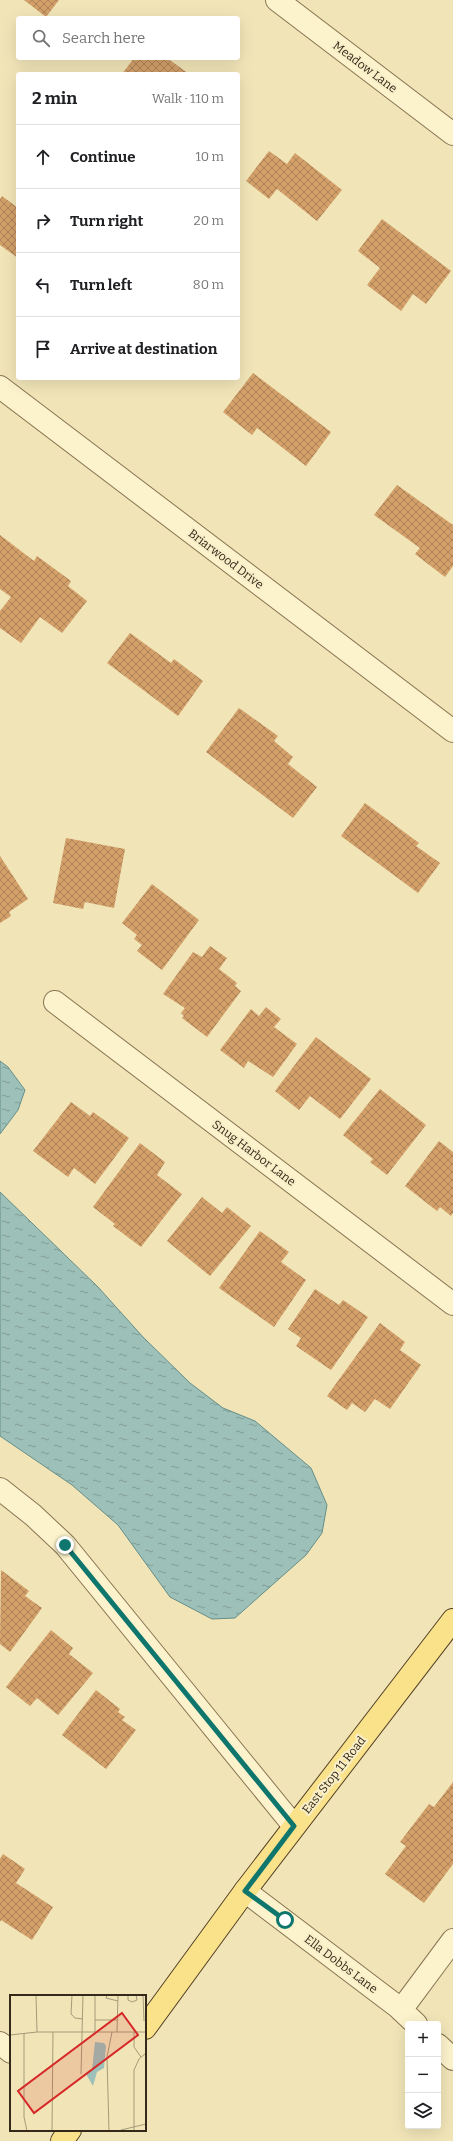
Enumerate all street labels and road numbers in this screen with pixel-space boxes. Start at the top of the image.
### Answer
street label: Meadow Lane [330,38,400,96]
street label: Briarwood Drive [186,526,266,592]
street label: Snug Harbor Lane [210,1117,298,1189]
street label: East Stop 11 Road [299,1734,369,1816]
street label: Ella Dobbs Lane [302,1932,380,1996]

